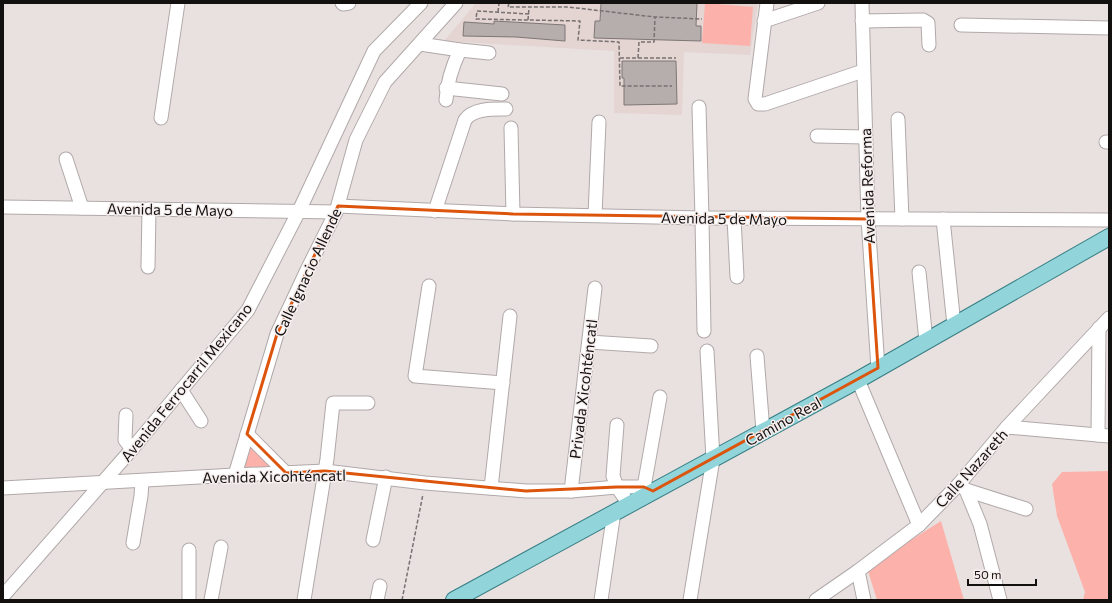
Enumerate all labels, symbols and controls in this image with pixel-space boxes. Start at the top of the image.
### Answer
street label: Avenida Reforma [856,128,878,244]
street label: Avenida 5 de Mayo [107,199,233,219]
street label: Calle Ignacio Allende [269,205,345,339]
street label: Avenida 5 de Mayo [661,208,787,228]
street label: Avenida Ferrocarril Mexicano [117,299,255,465]
street label: Privada Xicohténcatl [565,318,601,460]
street label: Camino Real [742,393,824,449]
street label: Calle Nazareth [931,425,1011,511]
street label: Avenida Xicohténcatl [202,466,346,486]
scale bar [968,561,1036,587]
text: 50 m [974,567,1002,581]

